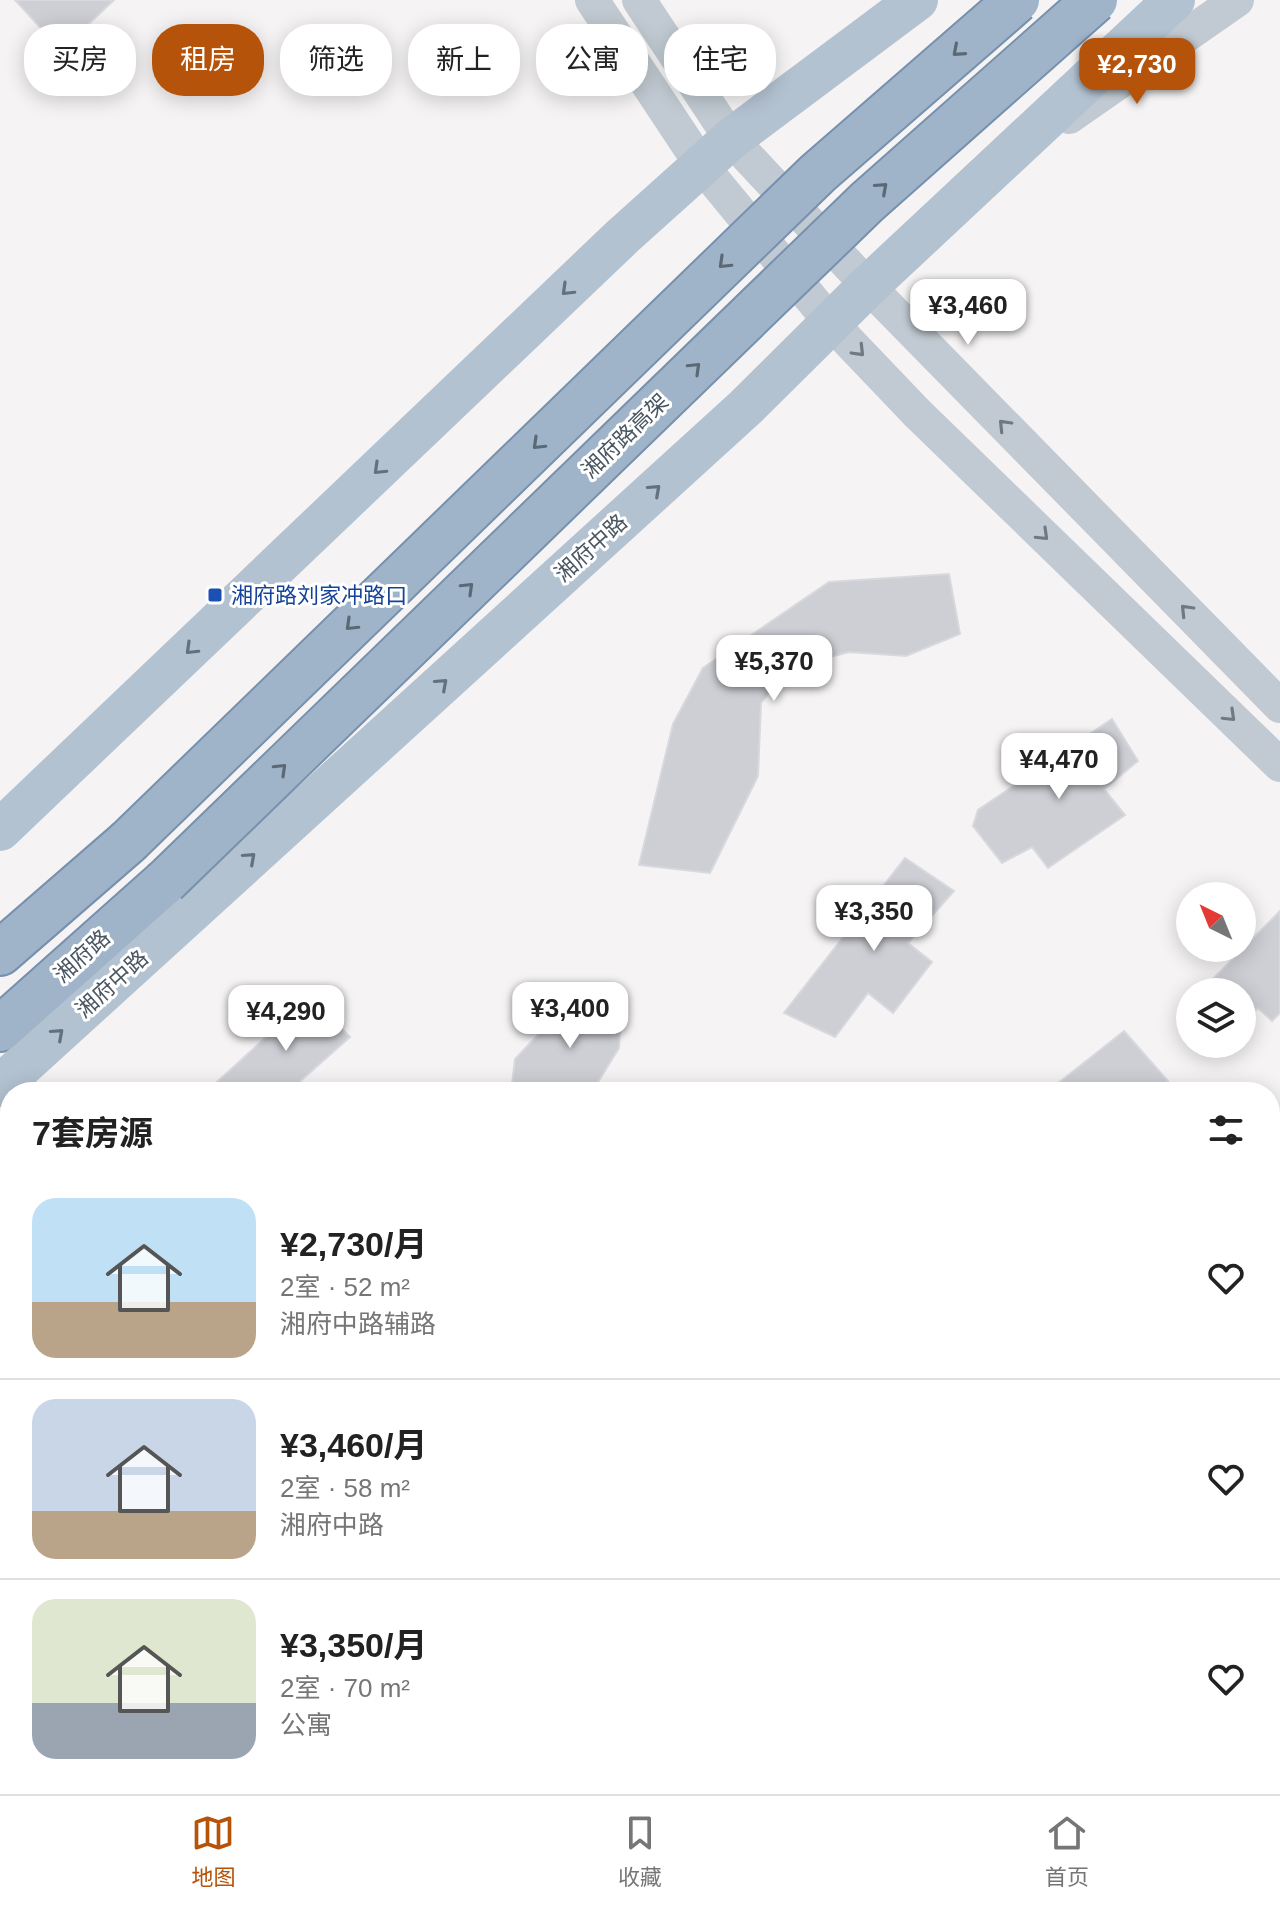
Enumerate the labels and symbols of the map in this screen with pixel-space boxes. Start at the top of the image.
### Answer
pin: ¥2,730 [1072,38,1202,106]
one-way arrow [953,41,968,56]
one-way arrow [873,183,888,198]
one-way arrow [719,254,733,268]
pin: ¥3,460 [903,279,1033,347]
one-way arrow [562,280,576,295]
one-way arrow [849,342,863,357]
one-way arrow [686,363,700,378]
street label: 湘府路高架 [577,389,673,483]
one-way arrow [999,420,1013,434]
one-way arrow [532,435,547,449]
one-way arrow [374,460,388,474]
one-way arrow [646,484,660,499]
street label: 湘府中路 [550,509,632,587]
one-way arrow [1034,525,1048,540]
place label: 湘府路刘家冲路口 [231,583,407,608]
one-way arrow [459,583,473,598]
marker: 湘府路刘家冲路口 [206,586,224,604]
one-way arrow [1181,605,1195,619]
one-way arrow [346,616,360,631]
pin: ¥5,370 [709,635,839,703]
one-way arrow [186,639,200,654]
one-way arrow [433,678,447,693]
one-way arrow [1221,706,1235,721]
pin: ¥4,470 [994,733,1124,801]
one-way arrow [272,764,286,779]
one-way arrow [240,854,255,868]
north arrow [1176,882,1256,962]
pin: ¥3,350 [809,885,939,953]
street label: 湘府路 [49,925,115,987]
street label: 湘府中路 [71,945,153,1023]
pin: ¥3,400 [505,982,635,1050]
pin: ¥4,290 [221,985,351,1053]
one-way arrow [48,1029,63,1043]

